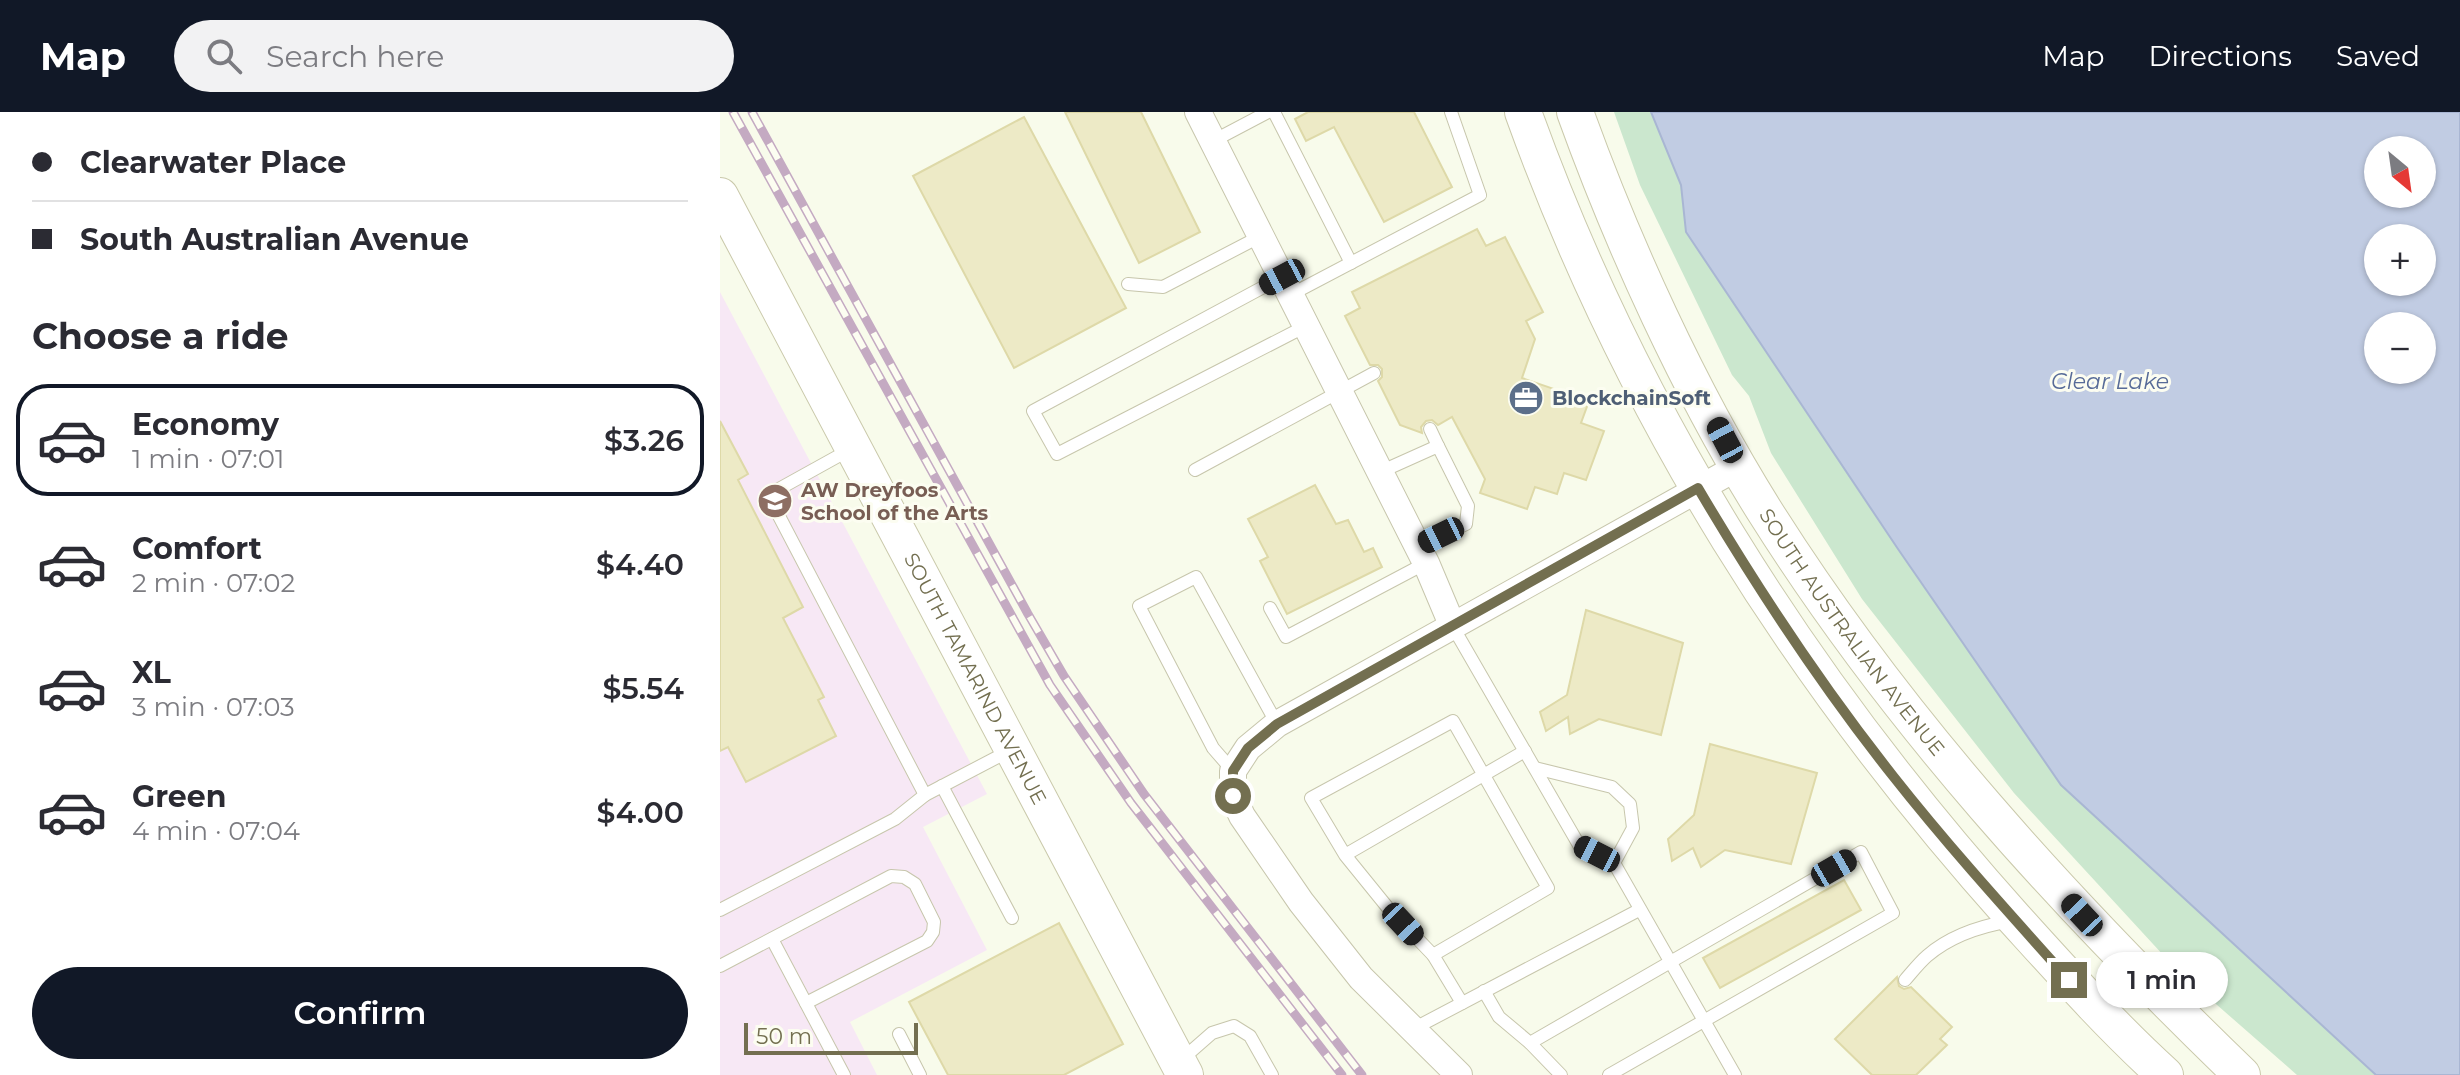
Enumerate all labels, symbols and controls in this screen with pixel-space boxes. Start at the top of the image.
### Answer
search box [174,20,734,92]
text: Map [40,33,126,80]
icon: search [202,34,246,78]
text: Search here [266,38,444,75]
text: Map [2042,39,2104,73]
text: Directions [2148,39,2292,73]
text: Saved [2336,39,2420,73]
north arrow [2364,136,2436,208]
map controls [2364,136,2436,384]
text: Clearwater Place [80,144,346,181]
text: South Australian Avenue [80,221,469,258]
button: + [2364,224,2436,296]
car [1255,255,1309,299]
button: − [2364,312,2436,384]
text: Choose a ride [32,314,289,358]
water label: Clear Lake [2051,368,2169,395]
office icon: BlockchainSoft [1507,379,1545,417]
place label: BlockchainSoft [1552,386,1711,410]
icon: car [36,404,108,476]
text: Economy [132,406,279,443]
car [1703,413,1747,467]
text: $3.26 [604,422,684,459]
text: 1 min · 07:01 [132,443,284,475]
place label: AW Dreyfoos School of the Arts [800,478,989,525]
school or university icon: AW Dreyfoos School of the Arts [756,482,794,520]
street label: SOUTH AUSTRALIAN AVENUE [1754,504,1950,761]
car [1414,514,1468,556]
icon: car [36,528,108,600]
text: Comfort [132,530,262,567]
text: $4.40 [596,546,684,583]
street label: SOUTH TAMARIND AVENUE [899,549,1052,808]
text: 2 min · 07:02 [132,567,295,599]
icon: car [36,652,108,724]
text: XL [132,654,171,691]
text: $5.54 [602,670,684,707]
text: 3 min · 07:03 [132,691,295,723]
icon: car [36,776,108,848]
text: Green [132,778,226,815]
route start [1215,778,1251,814]
text: $4.00 [597,794,684,831]
text: 4 min · 07:04 [132,815,300,847]
car [1570,832,1624,876]
car [1807,846,1861,890]
car [2057,889,2107,941]
car [1378,898,1428,950]
callout: 1 min [2097,952,2229,1008]
route end [2051,962,2087,998]
text: 1 min [2127,964,2197,996]
button: Confirm [32,967,688,1059]
scale bar [744,1019,918,1055]
text: 50 m [756,1023,812,1050]

